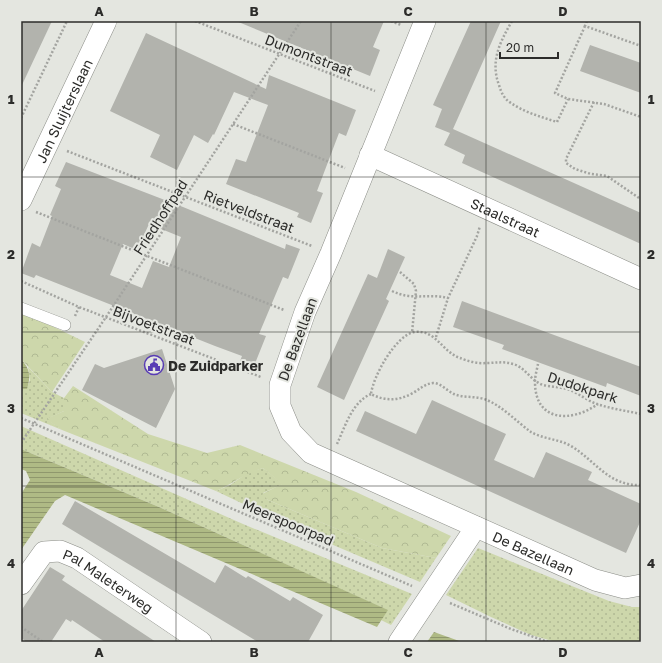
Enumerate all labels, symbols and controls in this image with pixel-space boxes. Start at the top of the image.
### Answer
text: A [94,3,104,19]
text: B [249,3,259,19]
text: C [403,3,413,19]
text: D [558,3,568,19]
street label: Dumontstraat [263,30,355,80]
scale bar [500,34,558,60]
text: 20 m [506,40,534,55]
street label: Jan Sluijterslaan [32,56,95,165]
text: 1 [8,91,15,107]
text: 1 [648,91,655,107]
street label: Friedhoffpad [129,176,191,258]
street label: Rietveldstraat [201,186,297,236]
street label: Staalstraat [468,194,543,240]
text: 2 [7,246,15,262]
text: 2 [647,246,655,262]
street label: De Bazellaan [274,295,320,383]
street label: Bijvoetstraat [111,302,197,348]
public building icon: De Zuidparker [143,354,165,376]
place label: De Zuidparker [168,357,264,374]
street label: Dudokpark [546,368,620,406]
text: 3 [7,400,15,416]
text: 3 [647,400,655,416]
street label: Meerspoorpad [240,495,336,549]
street label: De Bazellaan [490,527,577,578]
street label: Pal Maleterweg [61,545,157,616]
text: 4 [7,555,15,571]
text: 4 [647,555,655,571]
text: A [94,644,104,660]
text: B [249,644,259,660]
text: C [403,644,413,660]
text: D [558,644,568,660]

